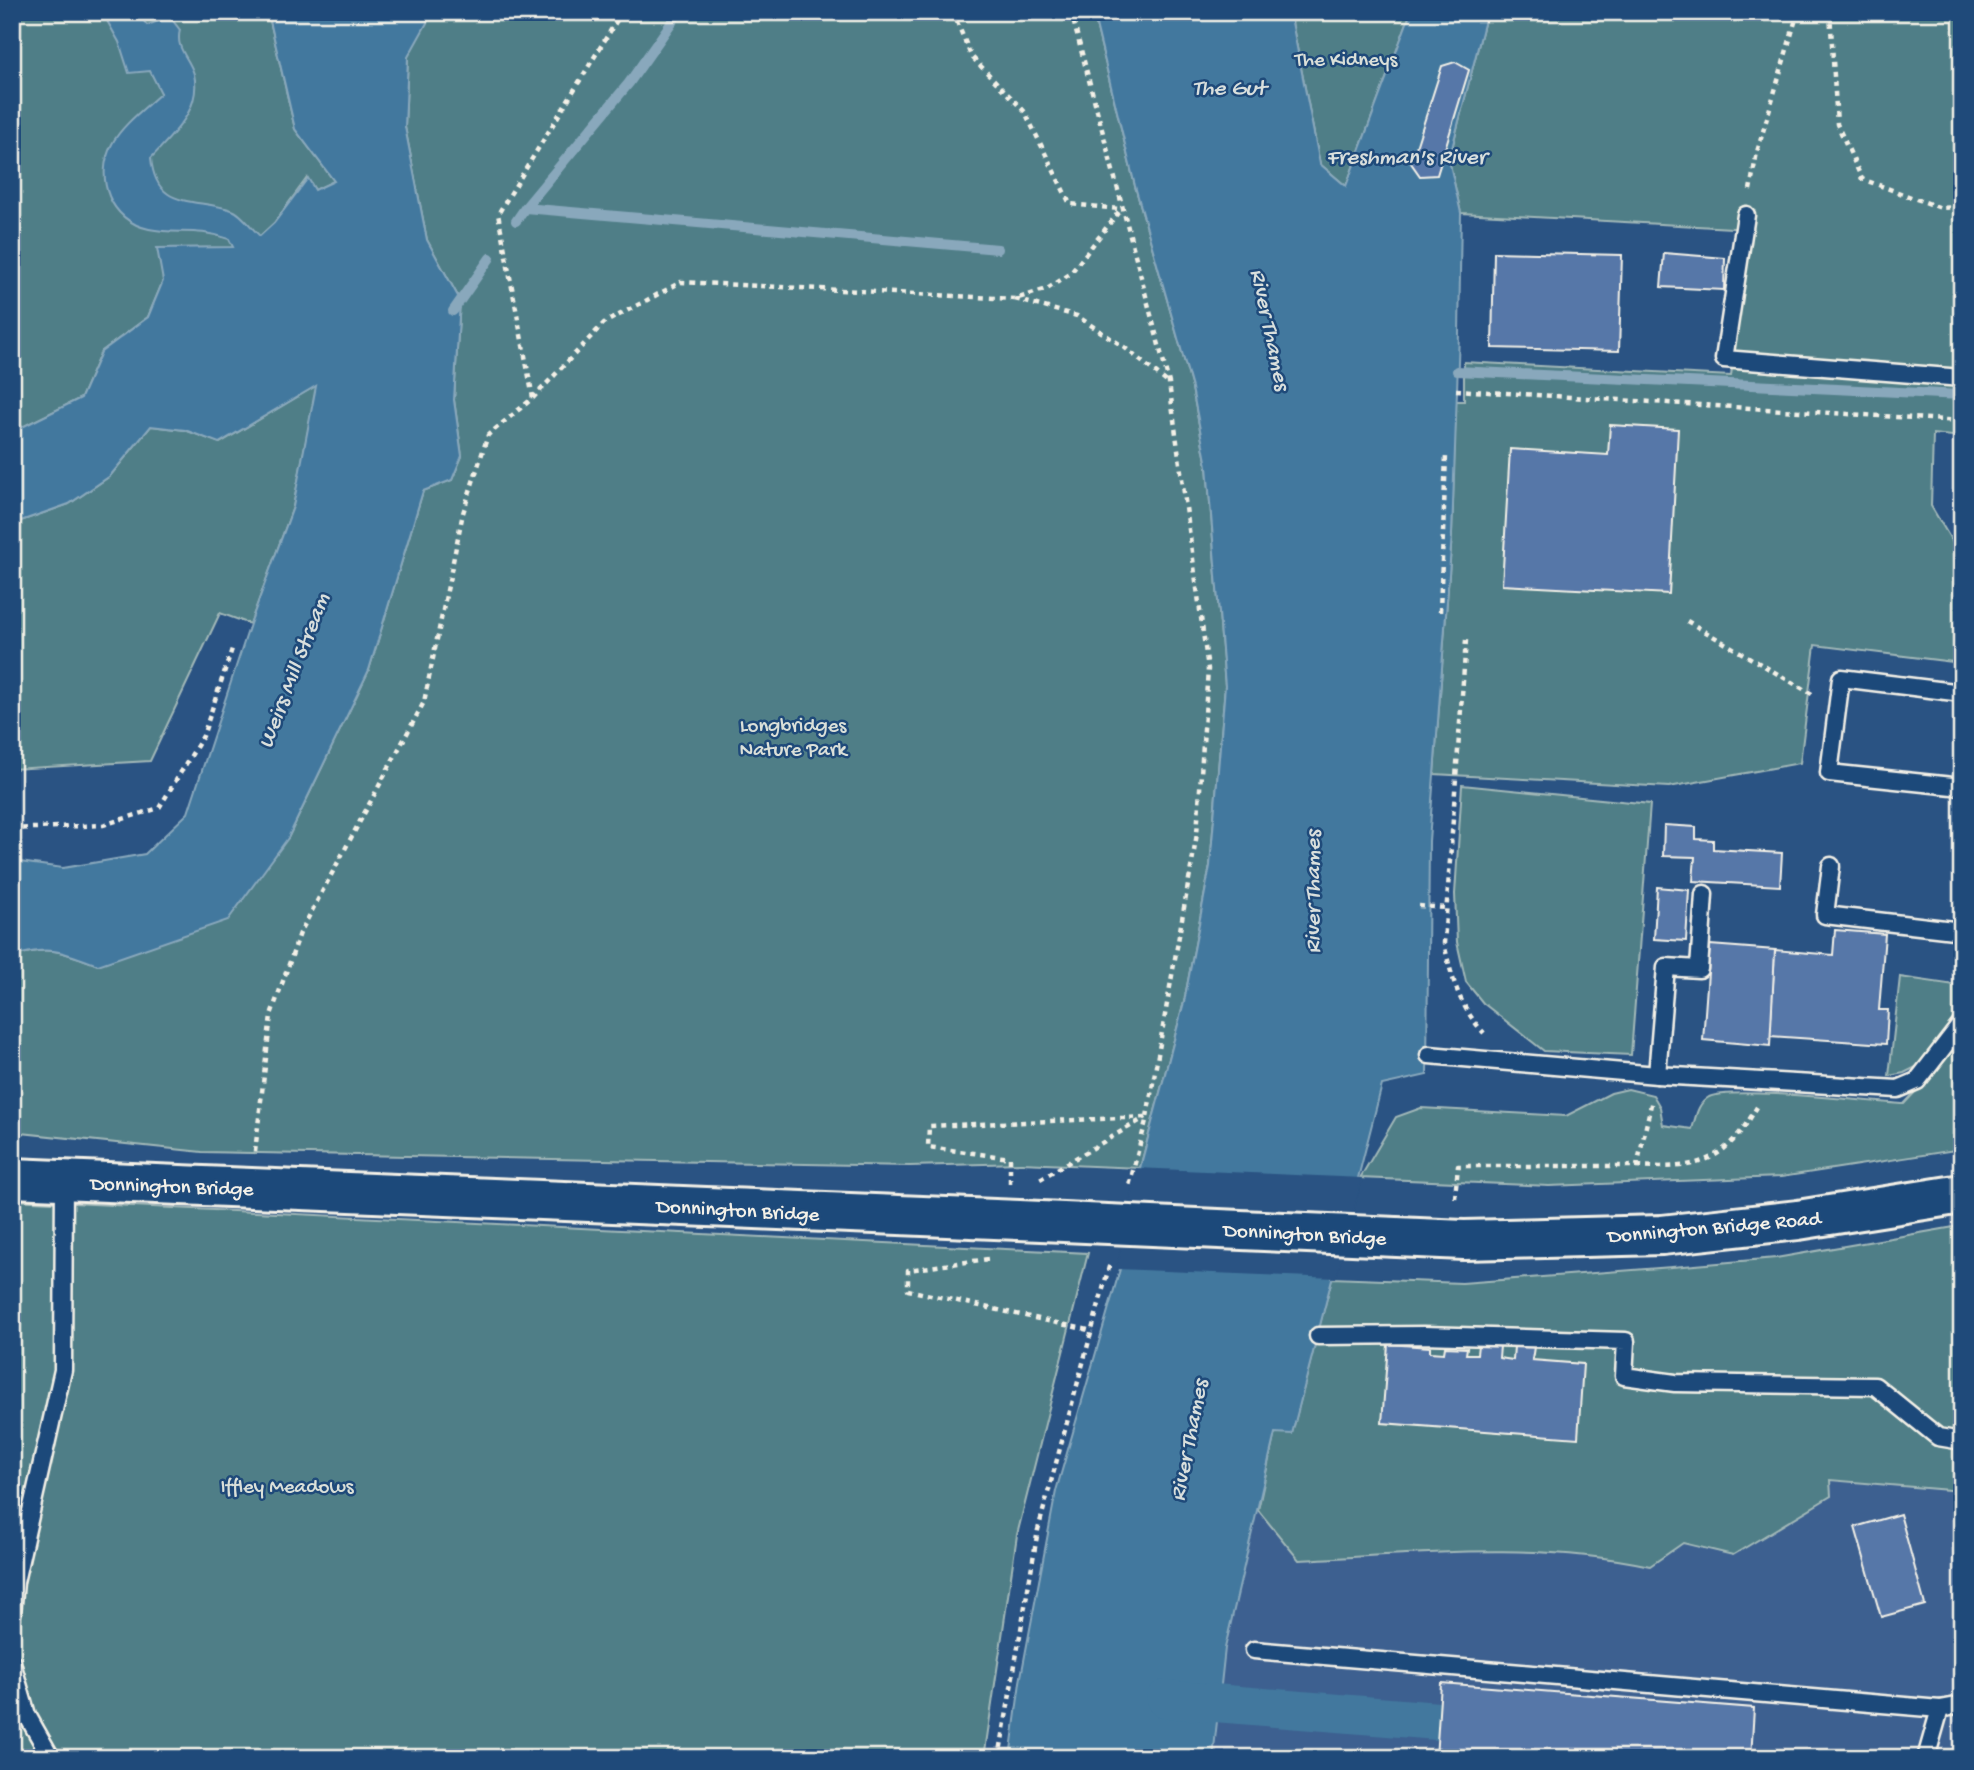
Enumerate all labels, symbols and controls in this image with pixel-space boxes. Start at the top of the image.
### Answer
park label: The Kidneys [1294,49,1399,74]
water label: The Gut [1192,76,1269,103]
water label: Freshman's River [1326,145,1491,172]
water label: River Thames [1243,267,1295,395]
water label: Weirs Mill Stream [253,589,338,753]
park label: Longbridges Nature Park [739,715,849,764]
water label: River Thames [1301,828,1328,954]
street label: Donnington Bridge [88,1173,255,1204]
street label: Donnington Bridge [654,1196,821,1229]
street label: Donnington Bridge Road [1605,1208,1824,1251]
street label: Donnington Bridge [1221,1220,1388,1253]
water label: River Thames [1165,1375,1216,1504]
park label: Iffley Meadows [221,1476,355,1501]

